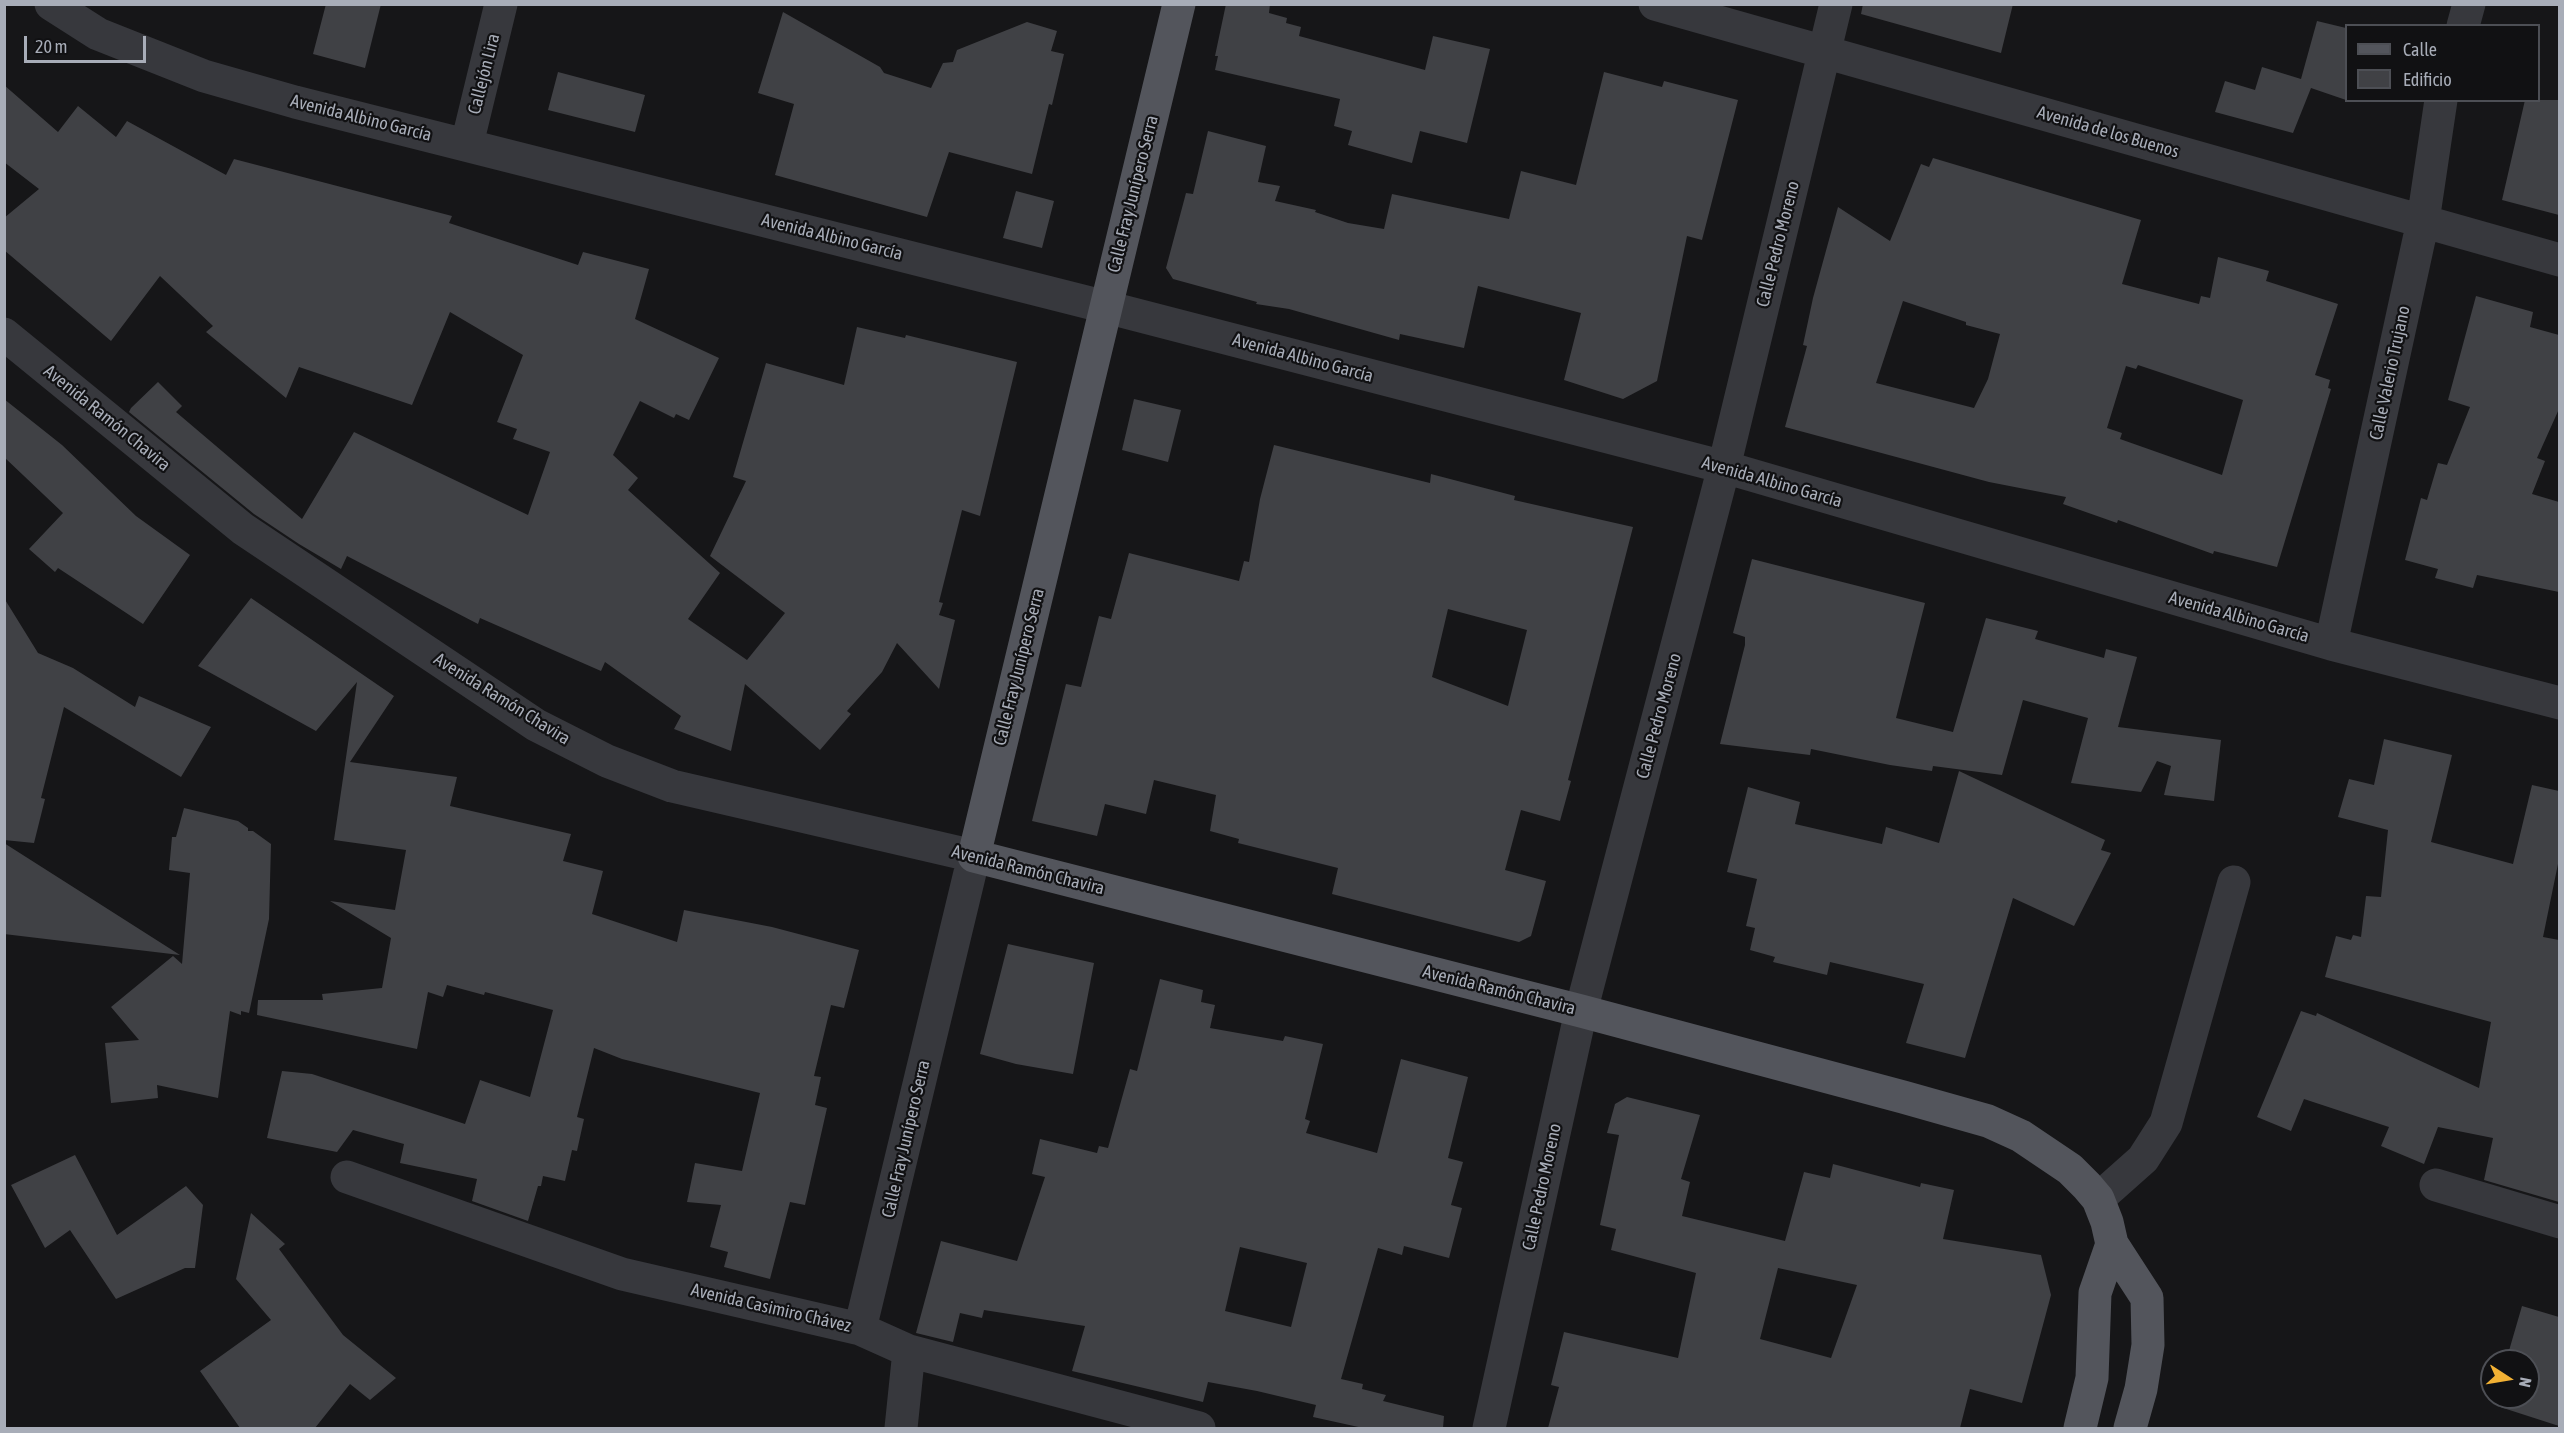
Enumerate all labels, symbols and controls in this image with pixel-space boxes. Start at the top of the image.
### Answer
scale bar [27,24,148,62]
legend [2345,24,2540,102]
street label: Callejón Lira [464,31,504,117]
text: 20 m [35,36,67,57]
text: Calle [2403,39,2437,60]
text: Edificio [2403,69,2452,90]
street label: Avenida Albino García [288,90,434,146]
street label: Avenida de los Buenos [2035,101,2181,163]
street label: Calle Fray Junípero Serra [1103,113,1163,275]
street label: Calle Pedro Moreno [1752,179,1804,309]
street label: Avenida Albino García [759,209,905,265]
street label: Calle Valerio Trujano [2365,304,2415,442]
street label: Avenida Albino García [1230,329,1376,387]
street label: Avenida Ramón Chavira [39,360,175,476]
street label: Avenida Albino García [1699,452,1845,512]
street label: Calle Fray Junípero Serra [989,586,1049,748]
street label: Avenida Albino García [2166,587,2312,647]
street label: Avenida Ramón Chavira [430,648,574,750]
street label: Calle Pedro Moreno [1632,651,1686,781]
street label: Avenida Ramón Chavira [949,841,1107,899]
street label: Avenida Ramón Chavira [1420,961,1578,1019]
street label: Calle Fray Junípero Serra [877,1058,935,1220]
street label: Calle Pedro Moreno [1518,1122,1566,1252]
street label: Avenida Casimiro Chávez [689,1279,853,1337]
north arrow [2480,1349,2540,1409]
text: N [2516,1376,2535,1389]

